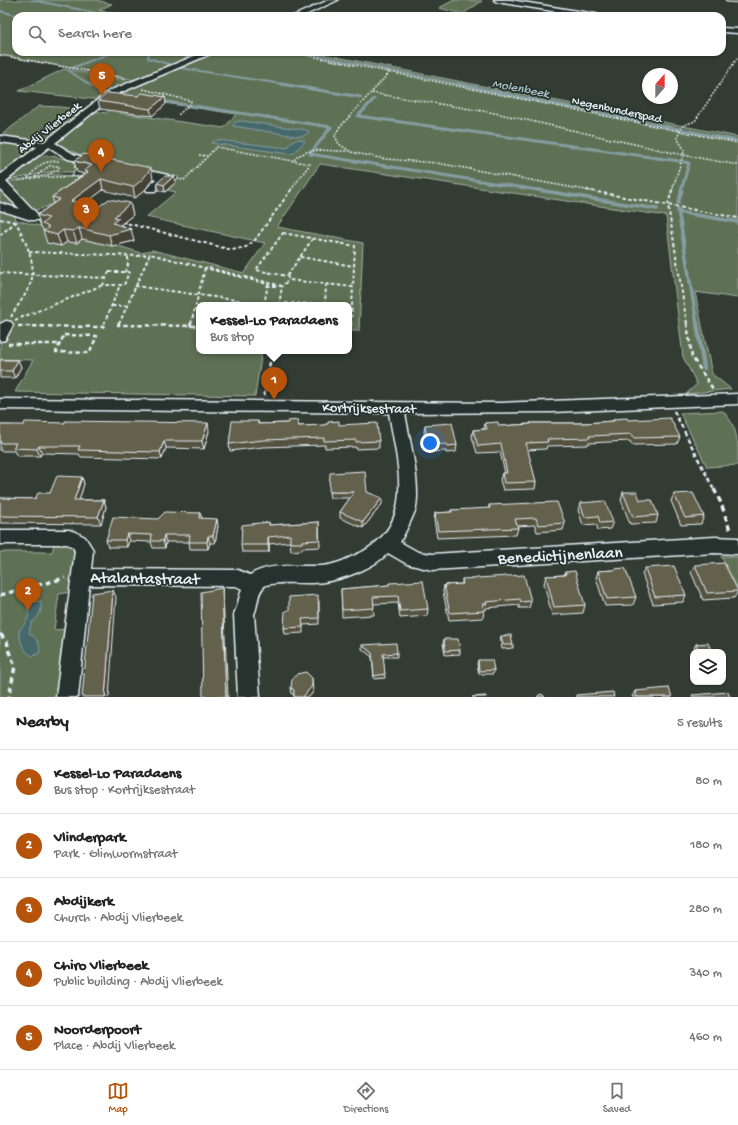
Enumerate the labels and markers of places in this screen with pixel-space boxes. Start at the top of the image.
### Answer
pin: 5 [89,63,115,96]
pin: 4 [88,139,114,172]
pin: 3 [73,197,99,230]
pin: 1 [261,367,287,400]
pin: 2 [15,578,41,611]

